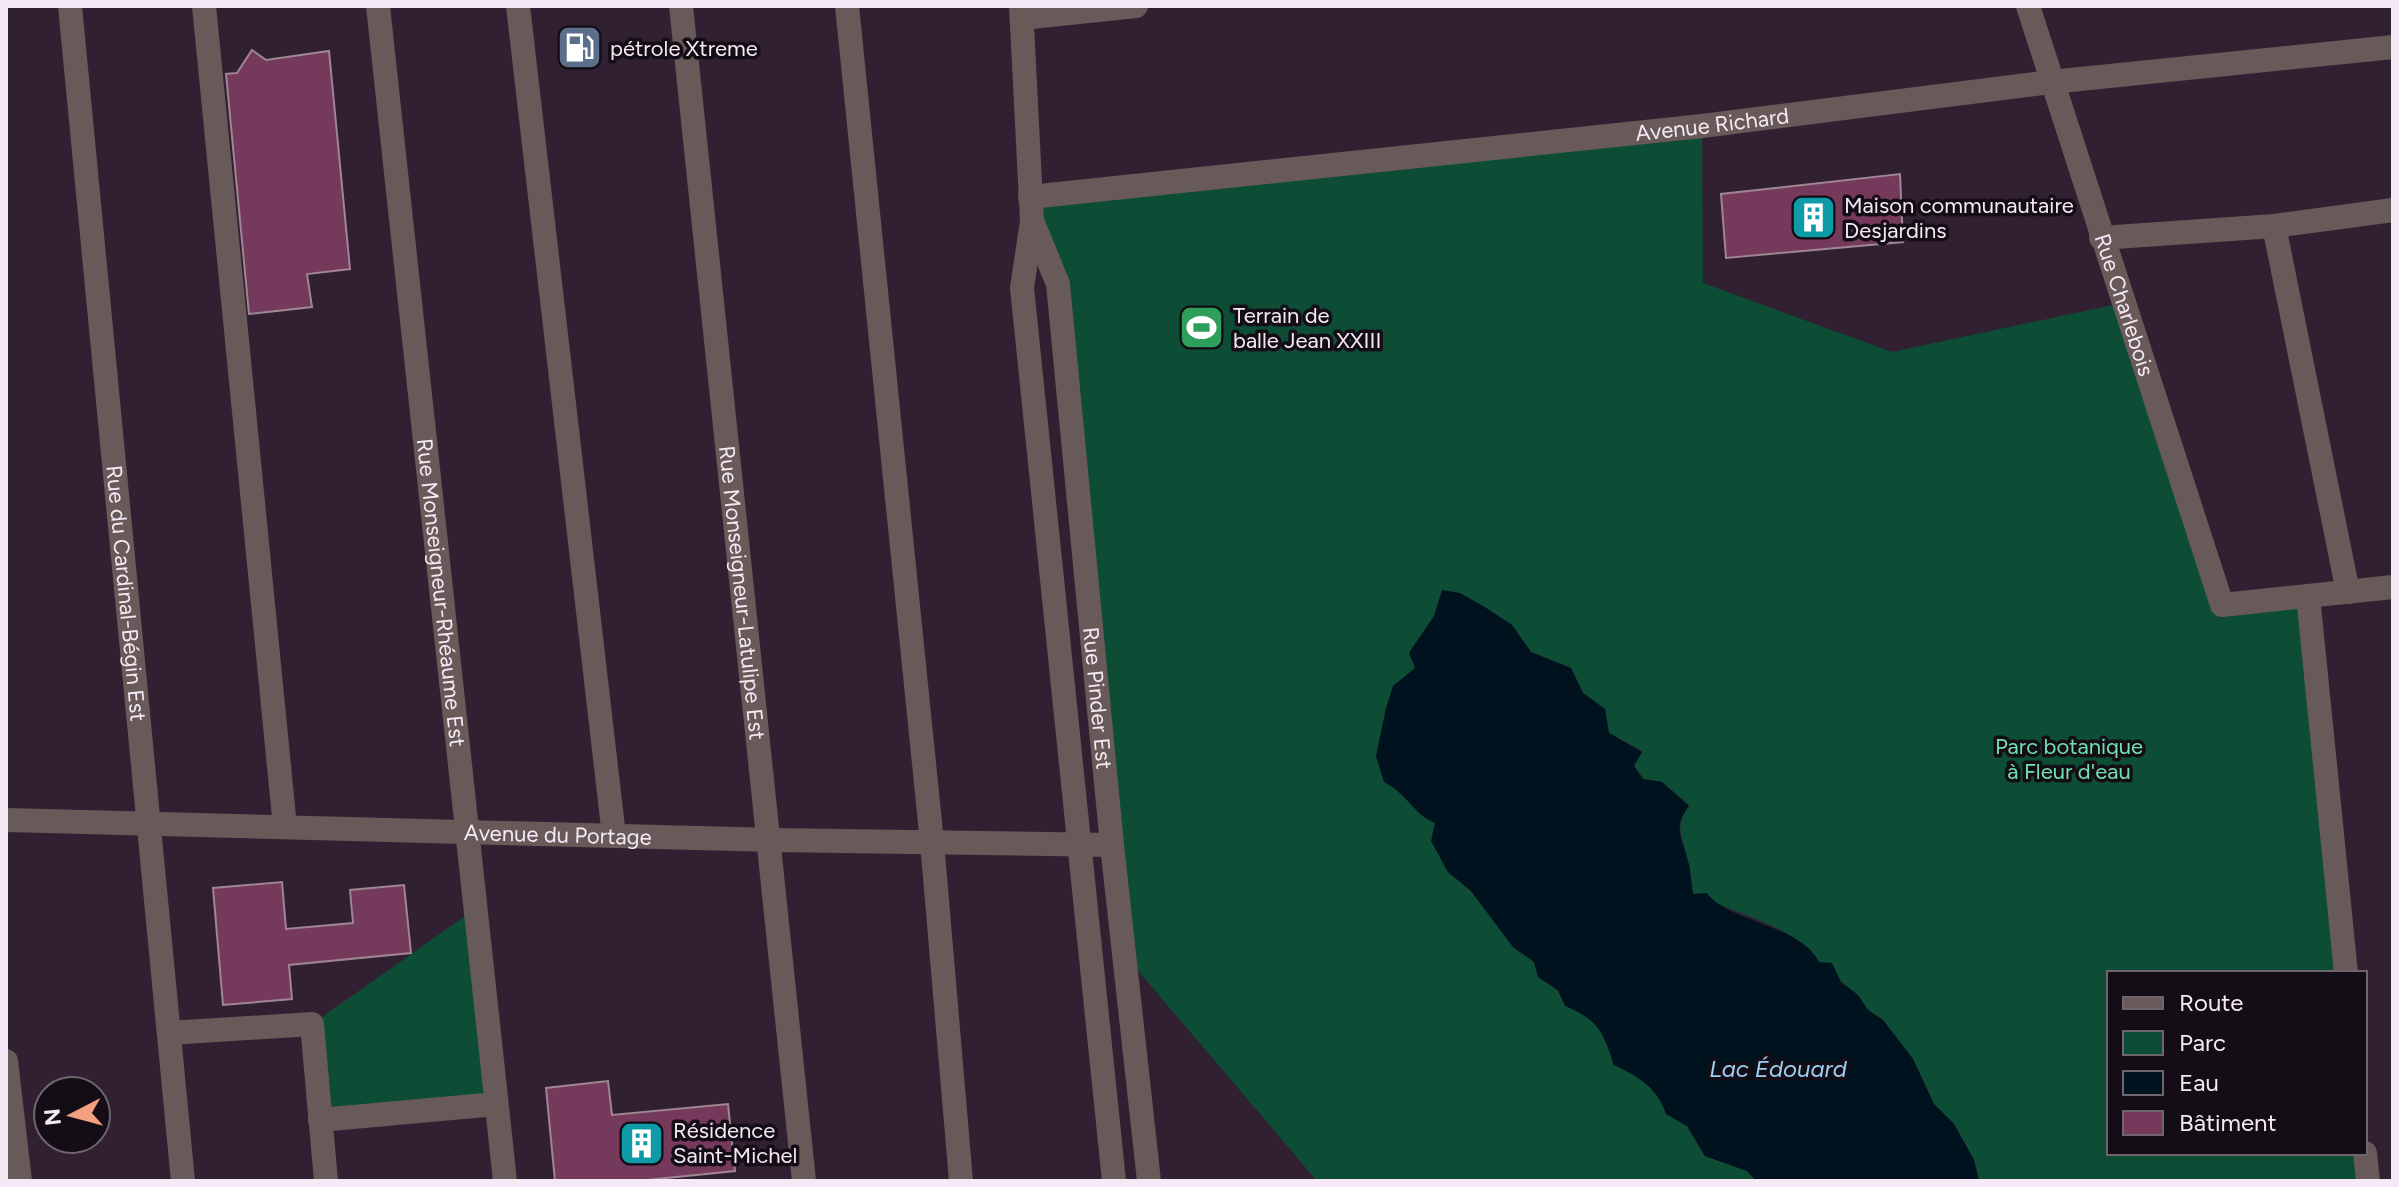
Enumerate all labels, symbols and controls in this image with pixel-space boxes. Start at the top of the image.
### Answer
fuel station icon: pétrole Xtreme [555,24,603,72]
place label: pétrole Xtreme [610,35,758,62]
street label: Avenue Richard [1634,102,1791,146]
place label: Maison communautaire Desjardins [1844,192,2074,244]
building icon: Maison communautaire Desjardins [1789,194,1837,242]
street label: Rue Charlebois [2089,230,2160,379]
place label: Terrain de balle Jean XXIII [1233,302,1381,354]
sports icon: Terrain de balle Jean XXIII [1178,304,1226,352]
street label: Rue Monseigneur-Rhéaume Est [411,437,471,748]
street label: Rue Monseigneur-Latulipe Est [714,444,771,741]
street label: Rue du Cardinal-Bégin Est [101,464,152,723]
street label: Rue Pinder Est [1078,626,1118,771]
park label: Parc botanique à Fleur d'eau [1995,733,2143,785]
street label: Avenue du Portage [464,818,652,850]
legend [2107,971,2367,1155]
text: Route [2179,988,2243,1017]
text: Parc [2179,1028,2226,1057]
water label: Lac Édouard [1709,1054,1848,1083]
text: Eau [2179,1068,2219,1097]
north arrow [32,1075,112,1155]
text: N [38,1107,67,1127]
text: Bâtiment [2179,1108,2277,1137]
place label: Résidence Saint-Michel [673,1117,797,1169]
building icon: Résidence Saint-Michel [618,1119,666,1167]

